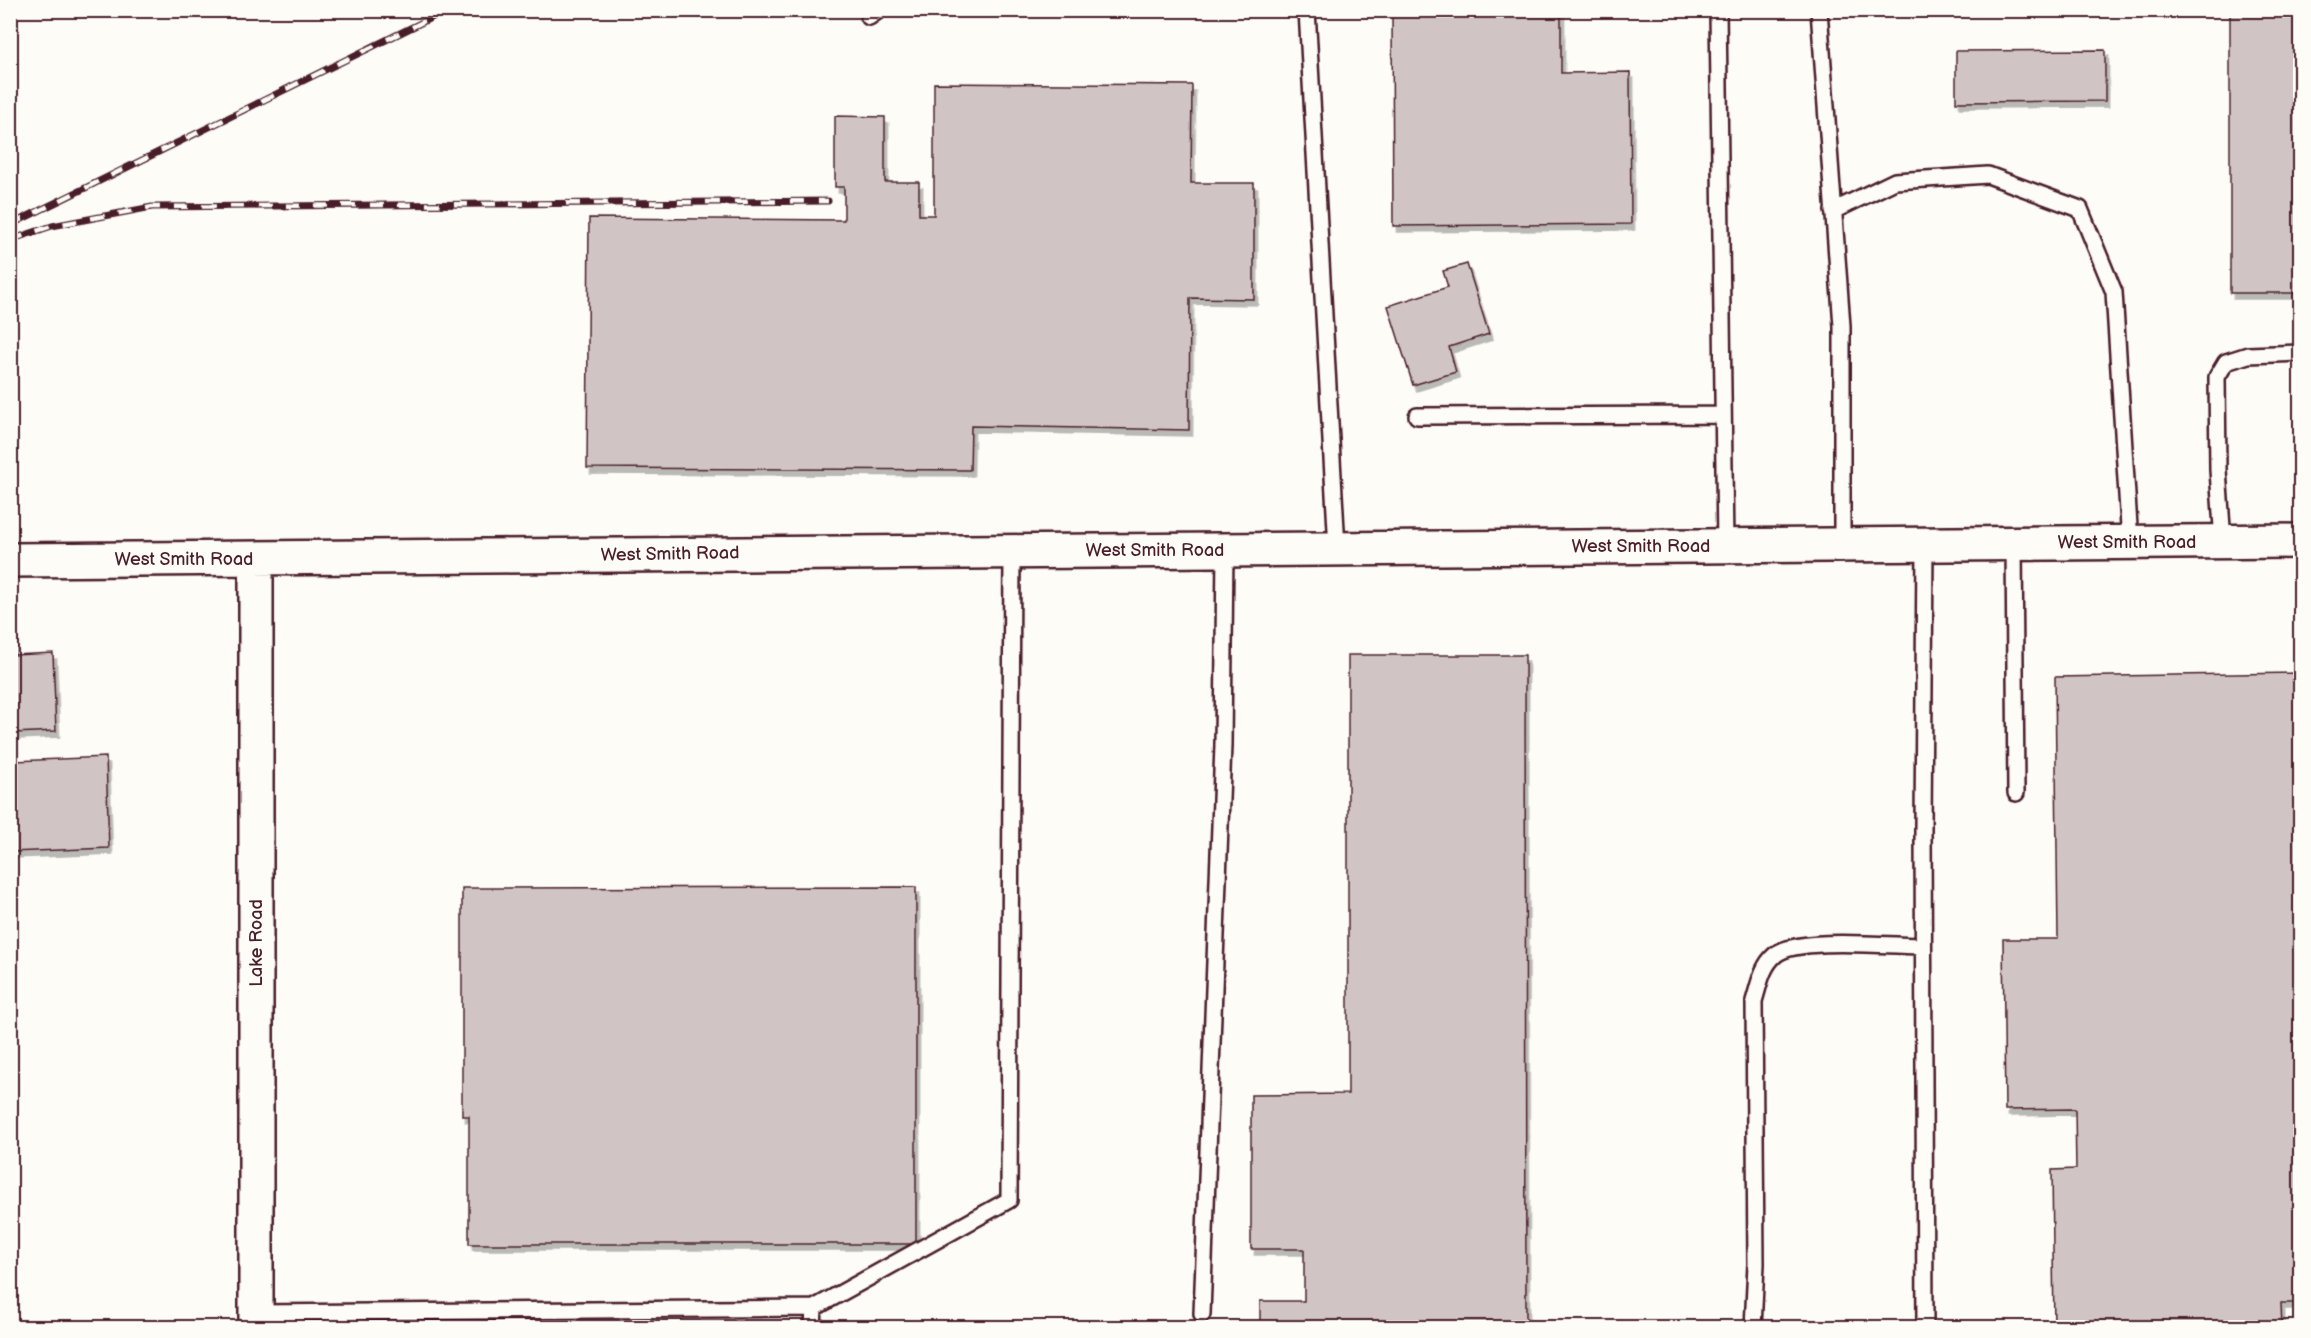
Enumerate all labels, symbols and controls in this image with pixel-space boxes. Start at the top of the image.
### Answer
street label: West Smith Road [2058,532,2196,553]
street label: West Smith Road [1572,536,1710,557]
street label: West Smith Road [1086,540,1224,561]
street label: West Smith Road [600,542,740,566]
street label: West Smith Road [115,549,253,570]
street label: Lake Road [246,899,267,987]

